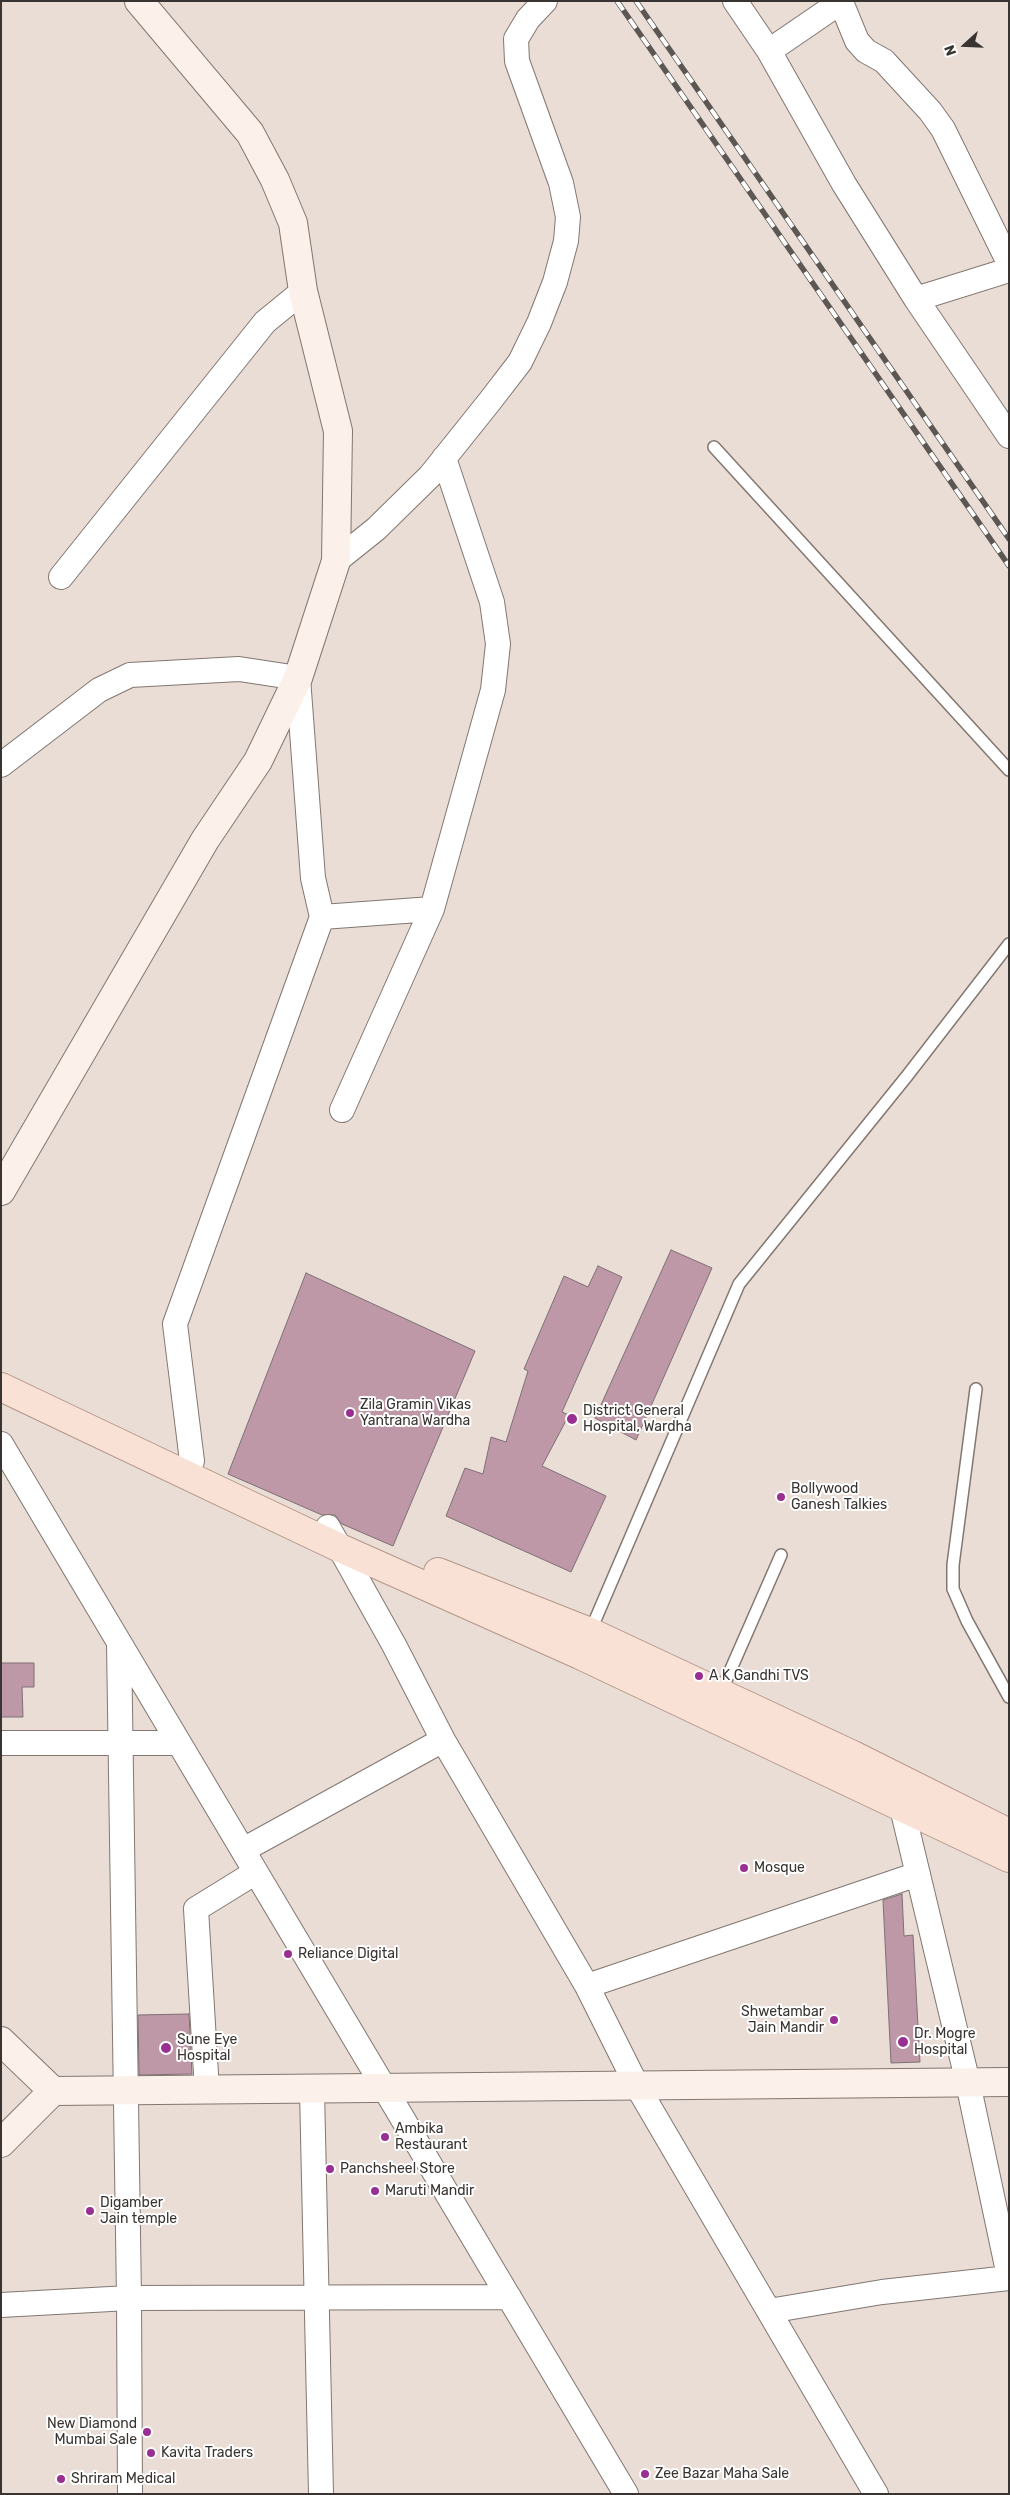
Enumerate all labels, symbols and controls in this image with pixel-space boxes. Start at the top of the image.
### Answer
north arrow [940,20,990,70]
text: N [941,43,960,58]
place label: Zila Gramin Vikas Yantrana Wardha [360,1397,471,1430]
place label: District General Hospital, Wardha [583,1403,692,1435]
marker: Zila Gramin Vikas Yantrana Wardha [344,1407,356,1419]
marker: District General Hospital, Wardha [565,1412,579,1426]
place label: Bollywood Ganesh Talkies [791,1481,887,1514]
marker: Bollywood Ganesh Talkies [775,1491,787,1503]
place label: A K Gandhi TVS [709,1668,809,1684]
marker: A K Gandhi TVS [693,1670,705,1682]
place label: Mosque [754,1860,805,1876]
marker: Mosque [738,1862,750,1874]
place label: Reliance Digital [298,1946,398,1962]
marker: Reliance Digital [282,1948,294,1960]
place label: Shwetambar Jain Mandir [741,2004,824,2036]
marker: Shwetambar Jain Mandir [828,2014,840,2026]
place label: Dr. Mogre Hospital [914,2026,976,2058]
place label: Sune Eye Hospital [177,2032,237,2064]
marker: Dr. Mogre Hospital [896,2035,910,2049]
marker: Sune Eye Hospital [159,2041,173,2055]
place label: Ambika Restaurant [395,2121,467,2154]
marker: Ambika Restaurant [379,2131,391,2143]
place label: Panchsheel Store [340,2161,455,2177]
marker: Panchsheel Store [324,2163,336,2175]
place label: Maruti Mandir [385,2183,474,2199]
marker: Maruti Mandir [369,2185,381,2197]
place label: Digamber Jain temple [100,2195,177,2228]
marker: Digamber Jain temple [84,2205,96,2217]
place label: New Diamond Mumbai Sale [47,2416,137,2448]
marker: New Diamond Mumbai Sale [141,2426,153,2438]
place label: Kavita Traders [161,2445,253,2461]
marker: Kavita Traders [145,2447,157,2459]
place label: Zee Bazar Maha Sale [655,2466,789,2482]
marker: Zee Bazar Maha Sale [639,2468,651,2480]
place label: Shriram Medical [71,2471,175,2487]
marker: Shriram Medical [55,2473,67,2485]

